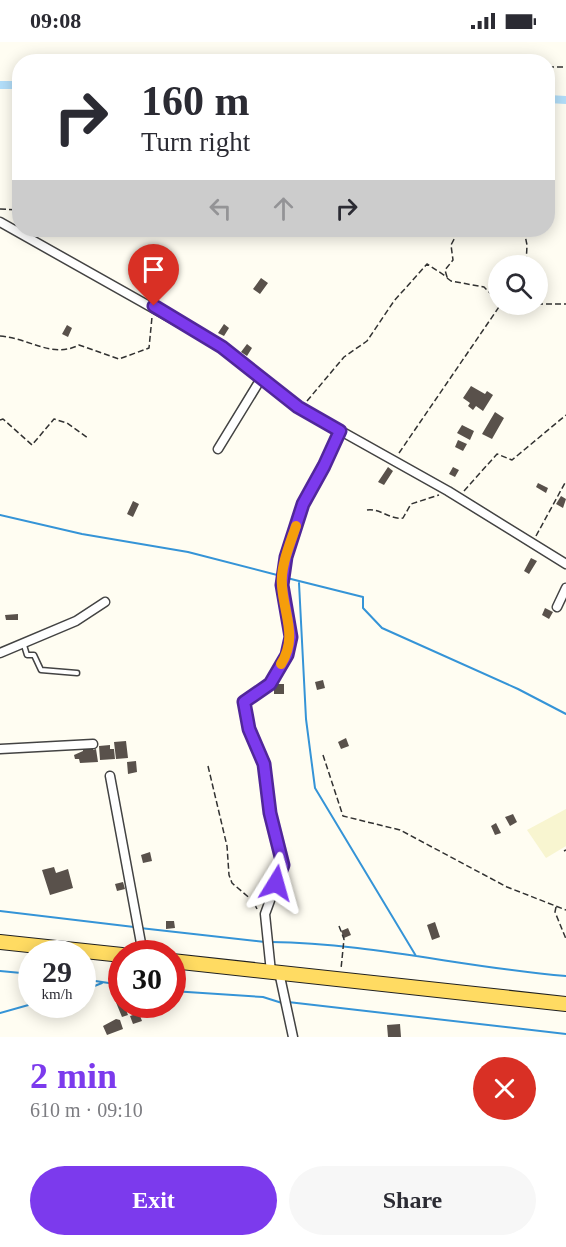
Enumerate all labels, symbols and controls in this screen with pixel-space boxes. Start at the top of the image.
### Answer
text: 09:08 [30,8,81,33]
icon: right [42,78,120,156]
text: 160 m [141,78,250,124]
text: Turn right [141,127,250,157]
icon: left [204,192,237,225]
icon: ahead [267,192,300,225]
icon: right [330,192,363,225]
pin [128,244,179,306]
icon: arrive [137,253,170,286]
map controls [488,255,548,315]
button: search [488,255,548,315]
position arrow [244,851,308,915]
speed limit sign: 30 [108,940,186,1018]
text: 29 [42,955,72,988]
text: km/h [42,986,72,1002]
text: 2 min [30,1056,117,1096]
button: close [473,1057,536,1120]
text: 610 m · 09:10 [30,1099,143,1121]
button: Exit [30,1166,277,1235]
button: Share [289,1166,536,1235]

